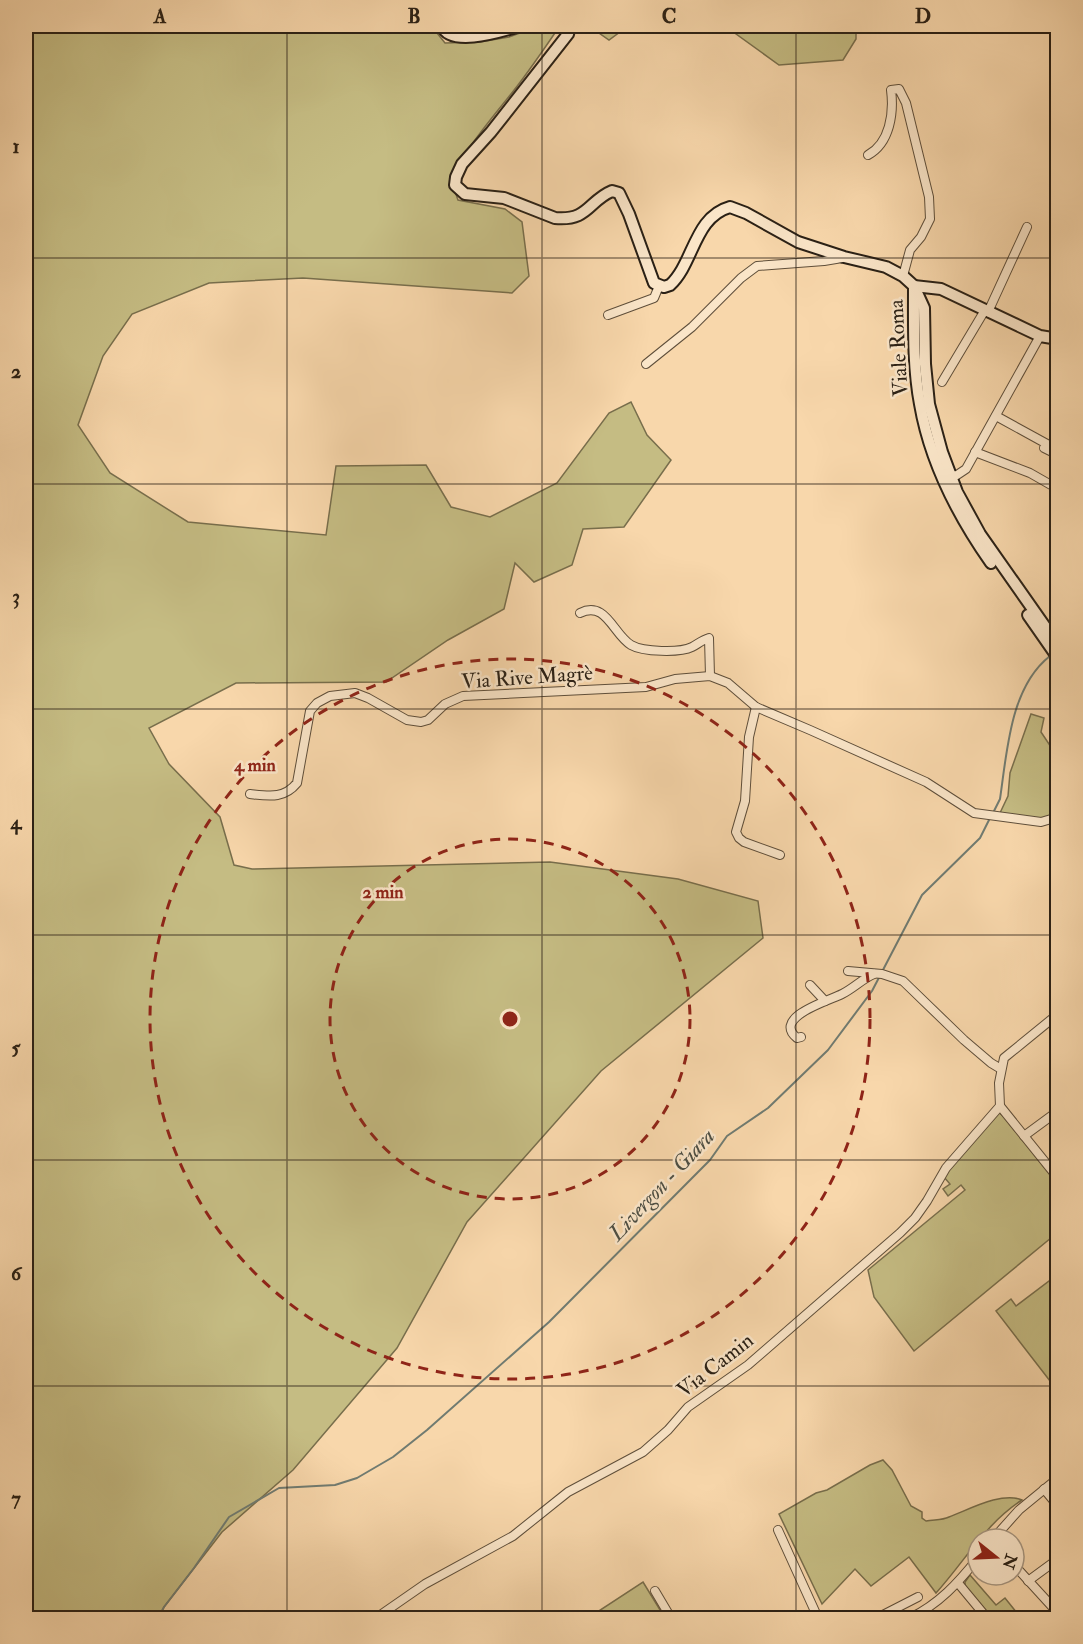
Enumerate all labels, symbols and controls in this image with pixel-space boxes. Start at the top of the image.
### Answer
text: A [153,4,167,29]
text: B [407,4,421,29]
text: C [662,4,676,29]
text: D [915,4,931,29]
text: 1 [12,134,20,159]
street label: Viale Roma [882,298,915,397]
text: 2 [11,359,21,384]
text: 3 [12,584,20,609]
street label: Via Rive Magrè [460,659,594,696]
text: 4 min [233,754,276,777]
text: 4 [10,810,23,835]
text: 2 min [363,881,404,904]
centre of rings [500,1009,520,1029]
text: 5 [12,1035,22,1060]
water label: Livergon - Giara [602,1123,721,1247]
text: 6 [11,1261,23,1286]
street label: Via Camin [672,1327,759,1404]
text: 7 [11,1486,21,1511]
north arrow [966,1527,1026,1587]
text: N [997,1550,1021,1572]

